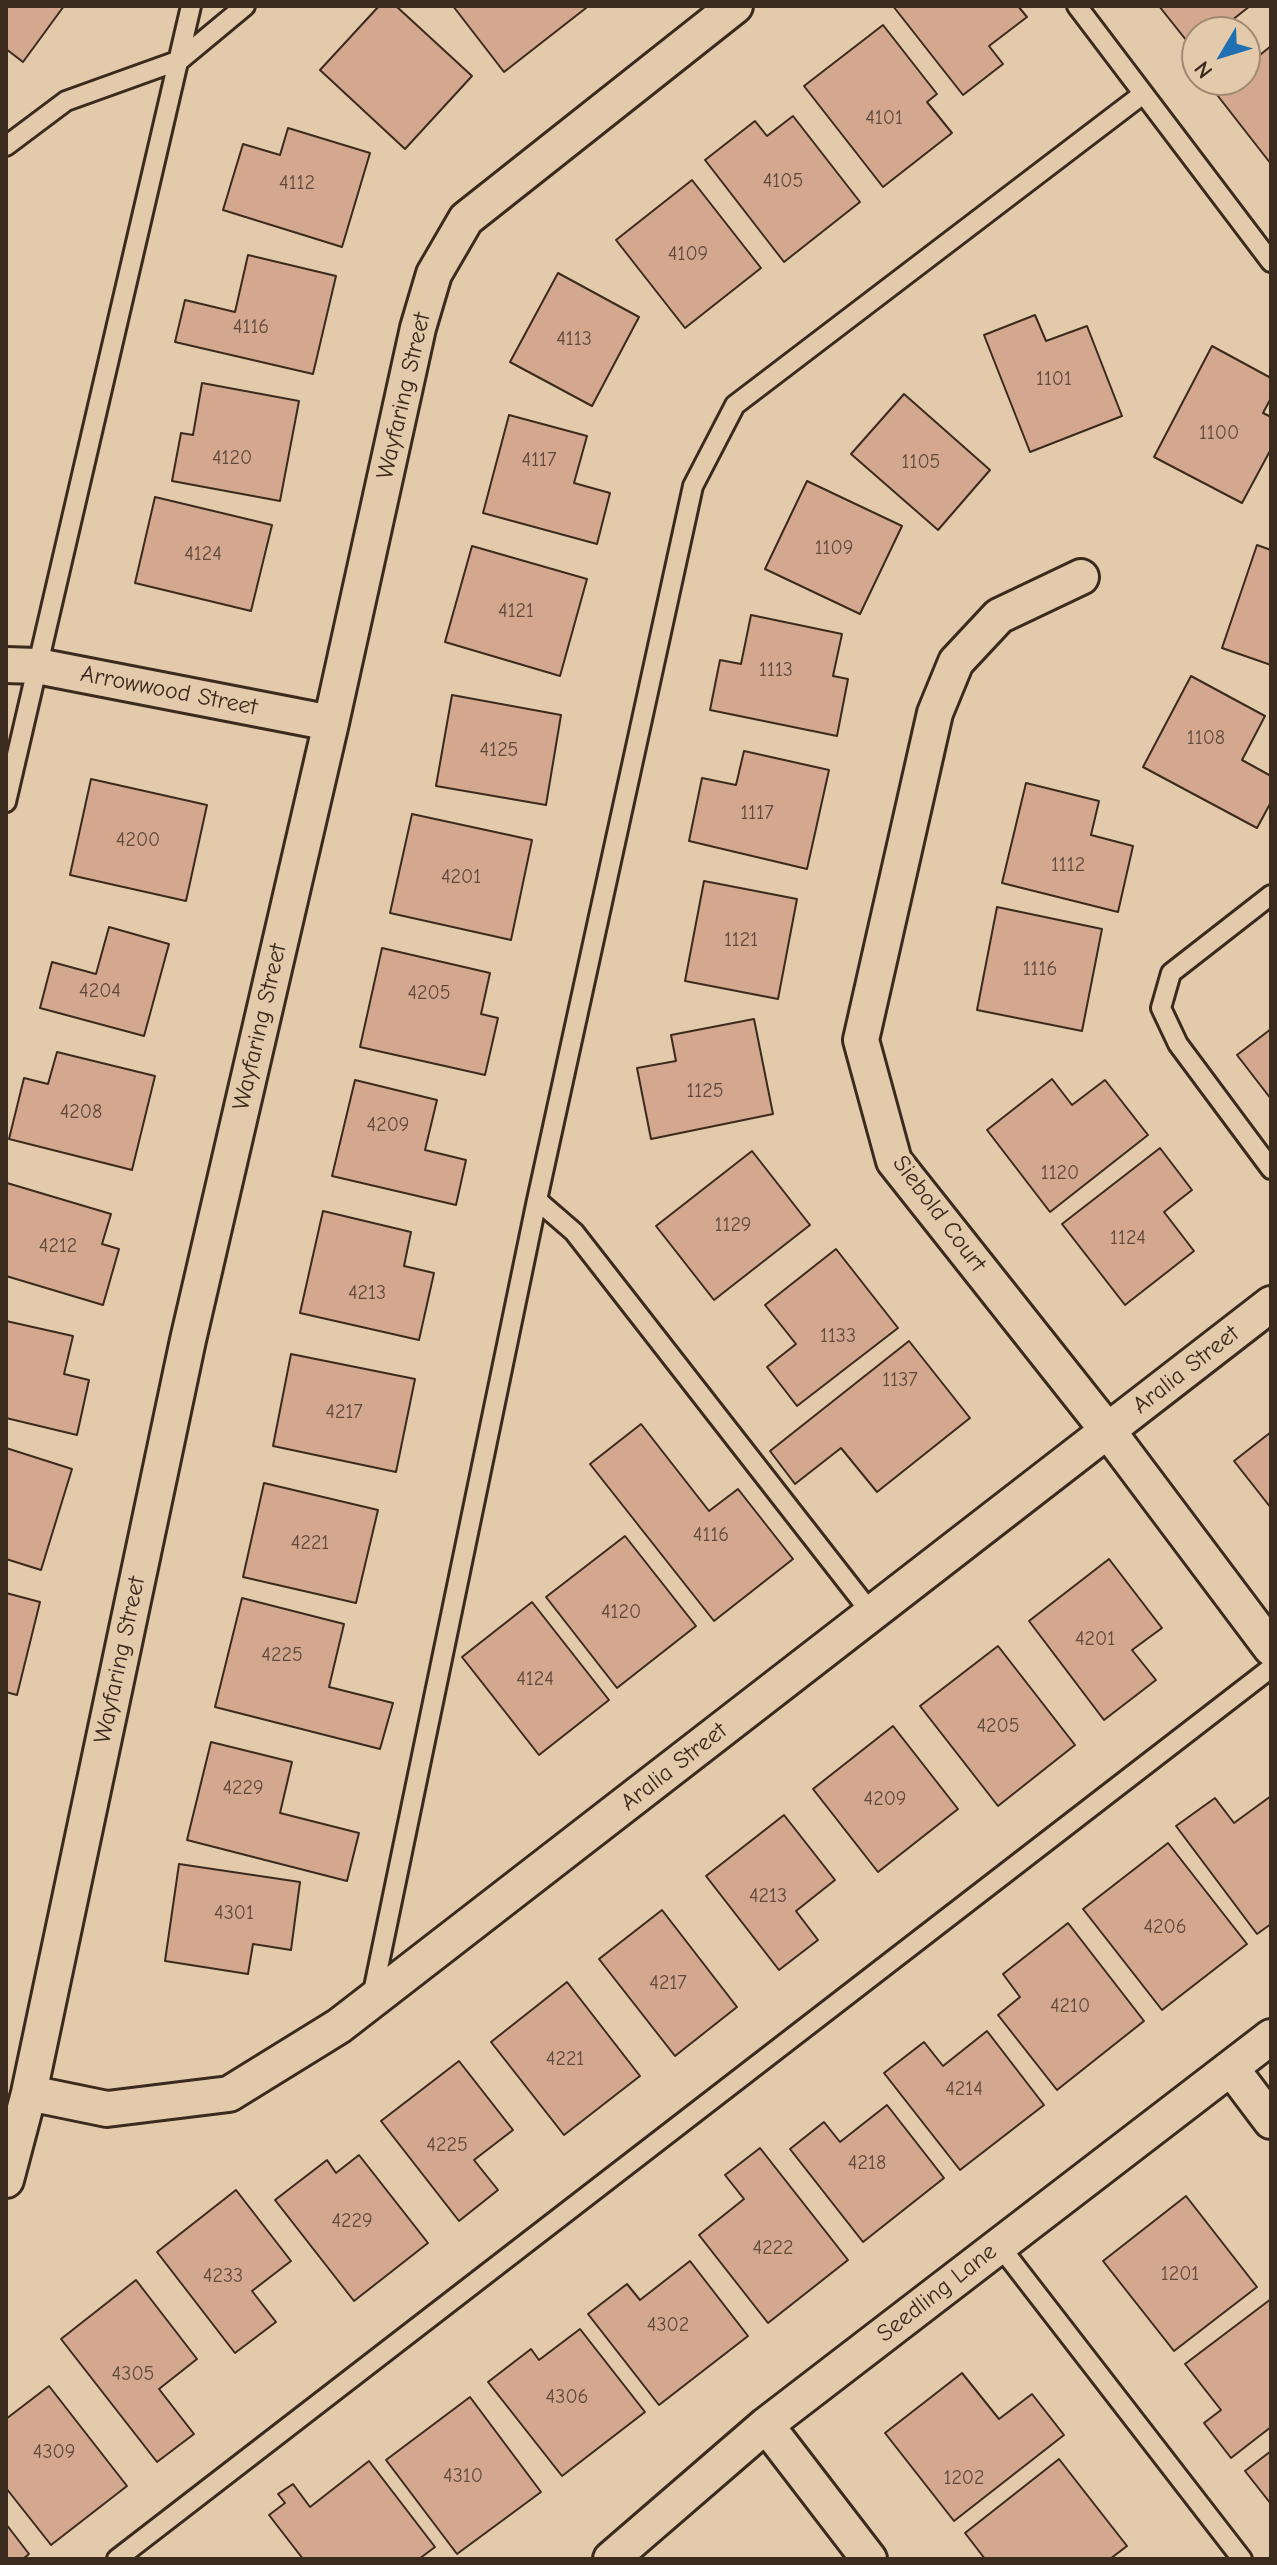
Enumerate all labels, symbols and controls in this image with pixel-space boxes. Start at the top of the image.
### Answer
north arrow [1181,16,1261,96]
text: N [1189,56,1218,83]
house number: 4101 [865,106,903,130]
house number: 4105 [763,169,803,193]
house number: 4112 [279,171,315,195]
house number: 4109 [668,242,708,266]
street label: Wayfaring Street [371,310,437,482]
house number: 4116 [233,315,269,339]
house number: 4113 [556,327,592,351]
house number: 1101 [1036,367,1072,391]
house number: 1100 [1199,421,1239,445]
house number: 4120 [212,446,252,470]
house number: 4117 [522,448,556,472]
house number: 1105 [902,450,940,474]
house number: 1109 [815,536,853,560]
house number: 4124 [184,542,222,566]
house number: 4121 [498,599,534,623]
house number: 1113 [759,658,793,682]
street label: Arrowwood Street [78,660,260,722]
house number: 1108 [1187,726,1225,750]
house number: 4125 [480,738,518,762]
house number: 1117 [740,801,774,825]
house number: 4200 [116,828,160,852]
house number: 1112 [1051,853,1085,877]
house number: 4201 [441,865,481,889]
house number: 1121 [724,928,758,952]
street label: Wayfaring Street [227,941,293,1113]
house number: 1116 [1023,957,1057,981]
house number: 4204 [79,979,121,1003]
house number: 4205 [407,981,451,1005]
house number: 1125 [686,1079,724,1103]
house number: 4208 [60,1100,102,1124]
house number: 4209 [367,1113,409,1137]
street label: Siebold Court [886,1150,992,1278]
house number: 1120 [1041,1161,1079,1185]
house number: 1129 [715,1213,751,1237]
house number: 1124 [1110,1226,1146,1250]
house number: 4212 [39,1234,77,1258]
house number: 4213 [348,1281,386,1305]
street label: Aralia Street [1127,1320,1245,1420]
house number: 1133 [820,1324,856,1348]
house number: 1137 [882,1368,918,1392]
house number: 4217 [325,1400,363,1424]
house number: 4116 [693,1523,729,1547]
house number: 4221 [291,1531,329,1555]
street label: Wayfaring Street [88,1574,152,1746]
house number: 4120 [601,1600,641,1624]
house number: 4201 [1075,1627,1115,1651]
house number: 4225 [261,1643,303,1667]
house number: 4124 [516,1667,554,1691]
house number: 4205 [976,1714,1020,1738]
street label: Aralia Street [615,1717,733,1817]
house number: 4229 [222,1776,264,1800]
house number: 4209 [864,1787,906,1811]
house number: 4213 [749,1884,787,1908]
house number: 4301 [214,1901,254,1925]
house number: 4206 [1143,1915,1187,1939]
house number: 4217 [649,1971,687,1995]
house number: 4210 [1050,1994,1090,2018]
house number: 4221 [546,2047,584,2071]
house number: 4214 [945,2077,983,2101]
house number: 4225 [426,2133,468,2157]
house number: 4218 [848,2151,886,2175]
house number: 4229 [331,2209,373,2233]
house number: 4222 [752,2236,794,2260]
street label: Seedling Lane [871,2237,1003,2349]
house number: 1201 [1161,2262,1199,2286]
house number: 4233 [203,2264,243,2288]
house number: 4302 [647,2313,689,2337]
house number: 4305 [112,2362,154,2386]
house number: 4306 [546,2385,588,2409]
house number: 4309 [33,2440,75,2464]
house number: 4310 [443,2464,483,2488]
house number: 1202 [943,2466,985,2490]

